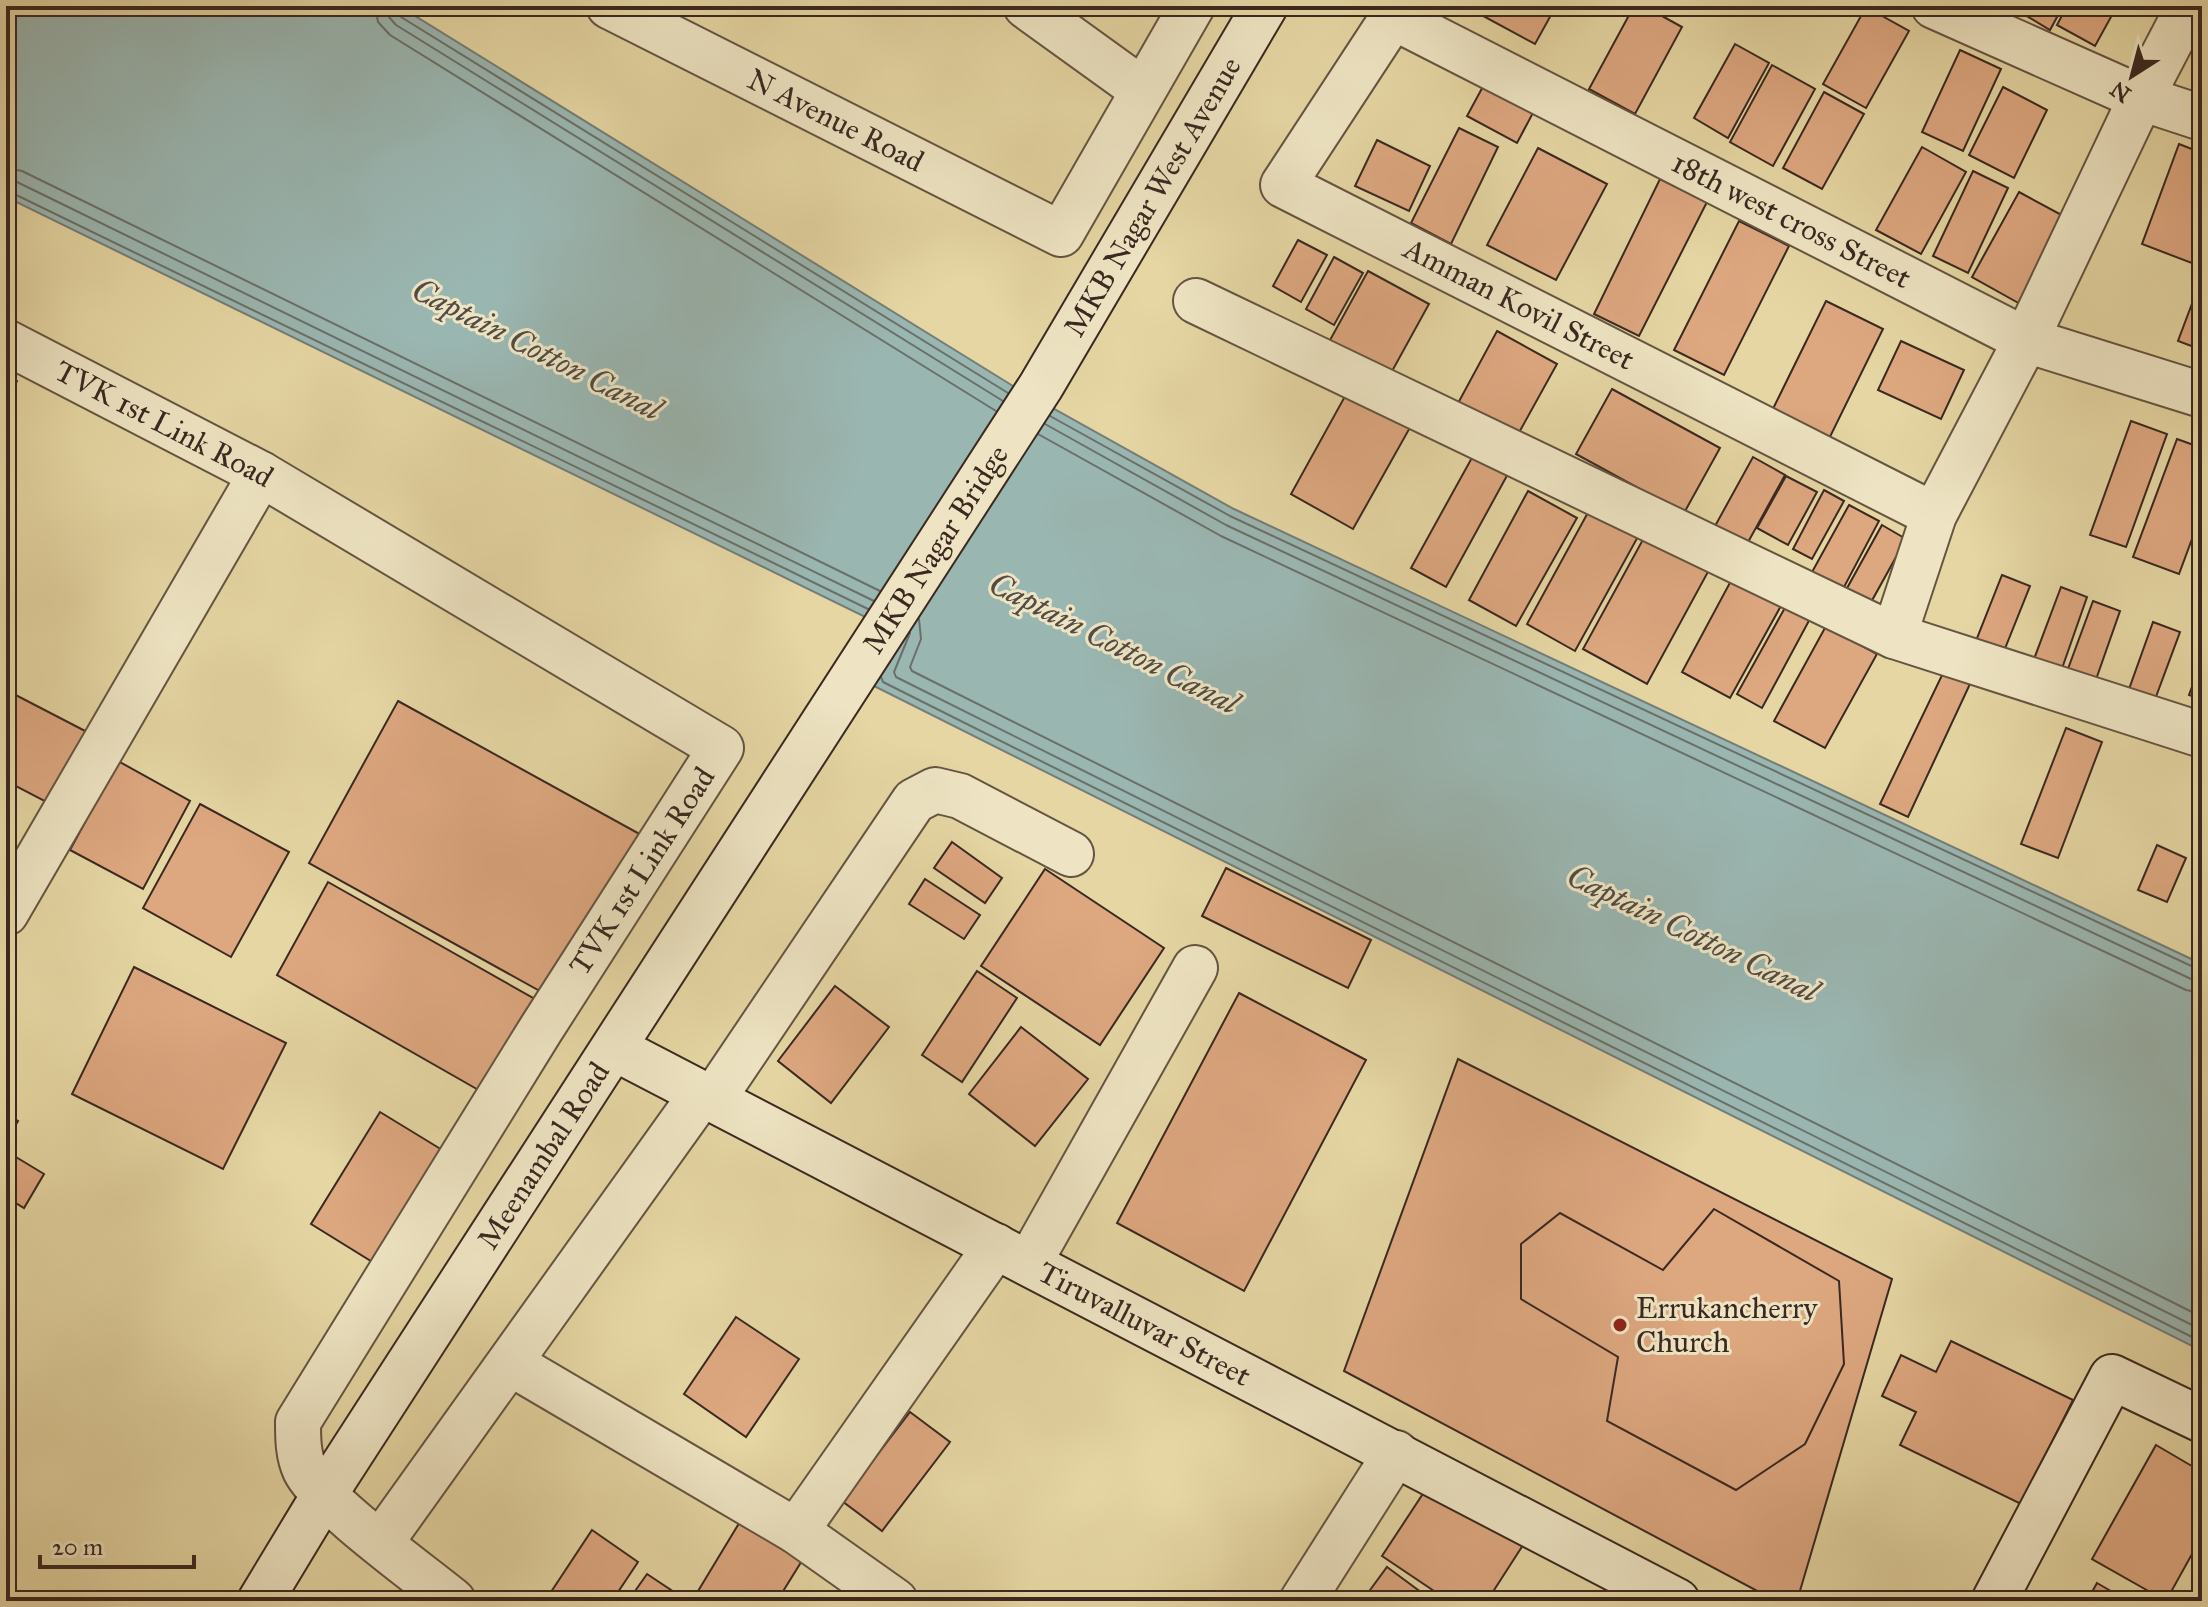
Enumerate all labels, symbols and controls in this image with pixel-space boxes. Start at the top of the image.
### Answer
north arrow [2092,36,2172,116]
street label: MKB Nagar West Avenue [1056,51,1249,343]
street label: N Avenue Road [742,61,930,180]
text: N [2105,75,2136,108]
street label: 18th west cross Street [1666,144,1917,296]
street label: Amman Kovil Street [1396,229,1641,378]
water label: Captain Cotton Canal [406,270,670,430]
street label: TVK 1st Link Road [49,353,280,495]
street label: MKB Nagar Bridge [855,438,1016,660]
water label: Captain Cotton Canal [983,564,1247,724]
street label: TVK 1st Link Road [561,760,723,982]
water label: Captain Cotton Canal [1561,856,1827,1012]
street label: Meenambal Road [470,1055,617,1256]
street label: Tiruvalluvar Street [1032,1254,1257,1394]
place label: Errukancherry Church [1636,1290,1818,1360]
marker: Errukancherry Church [1611,1316,1629,1334]
scale bar [40,1519,194,1569]
text: 20 m [52,1532,103,1562]

